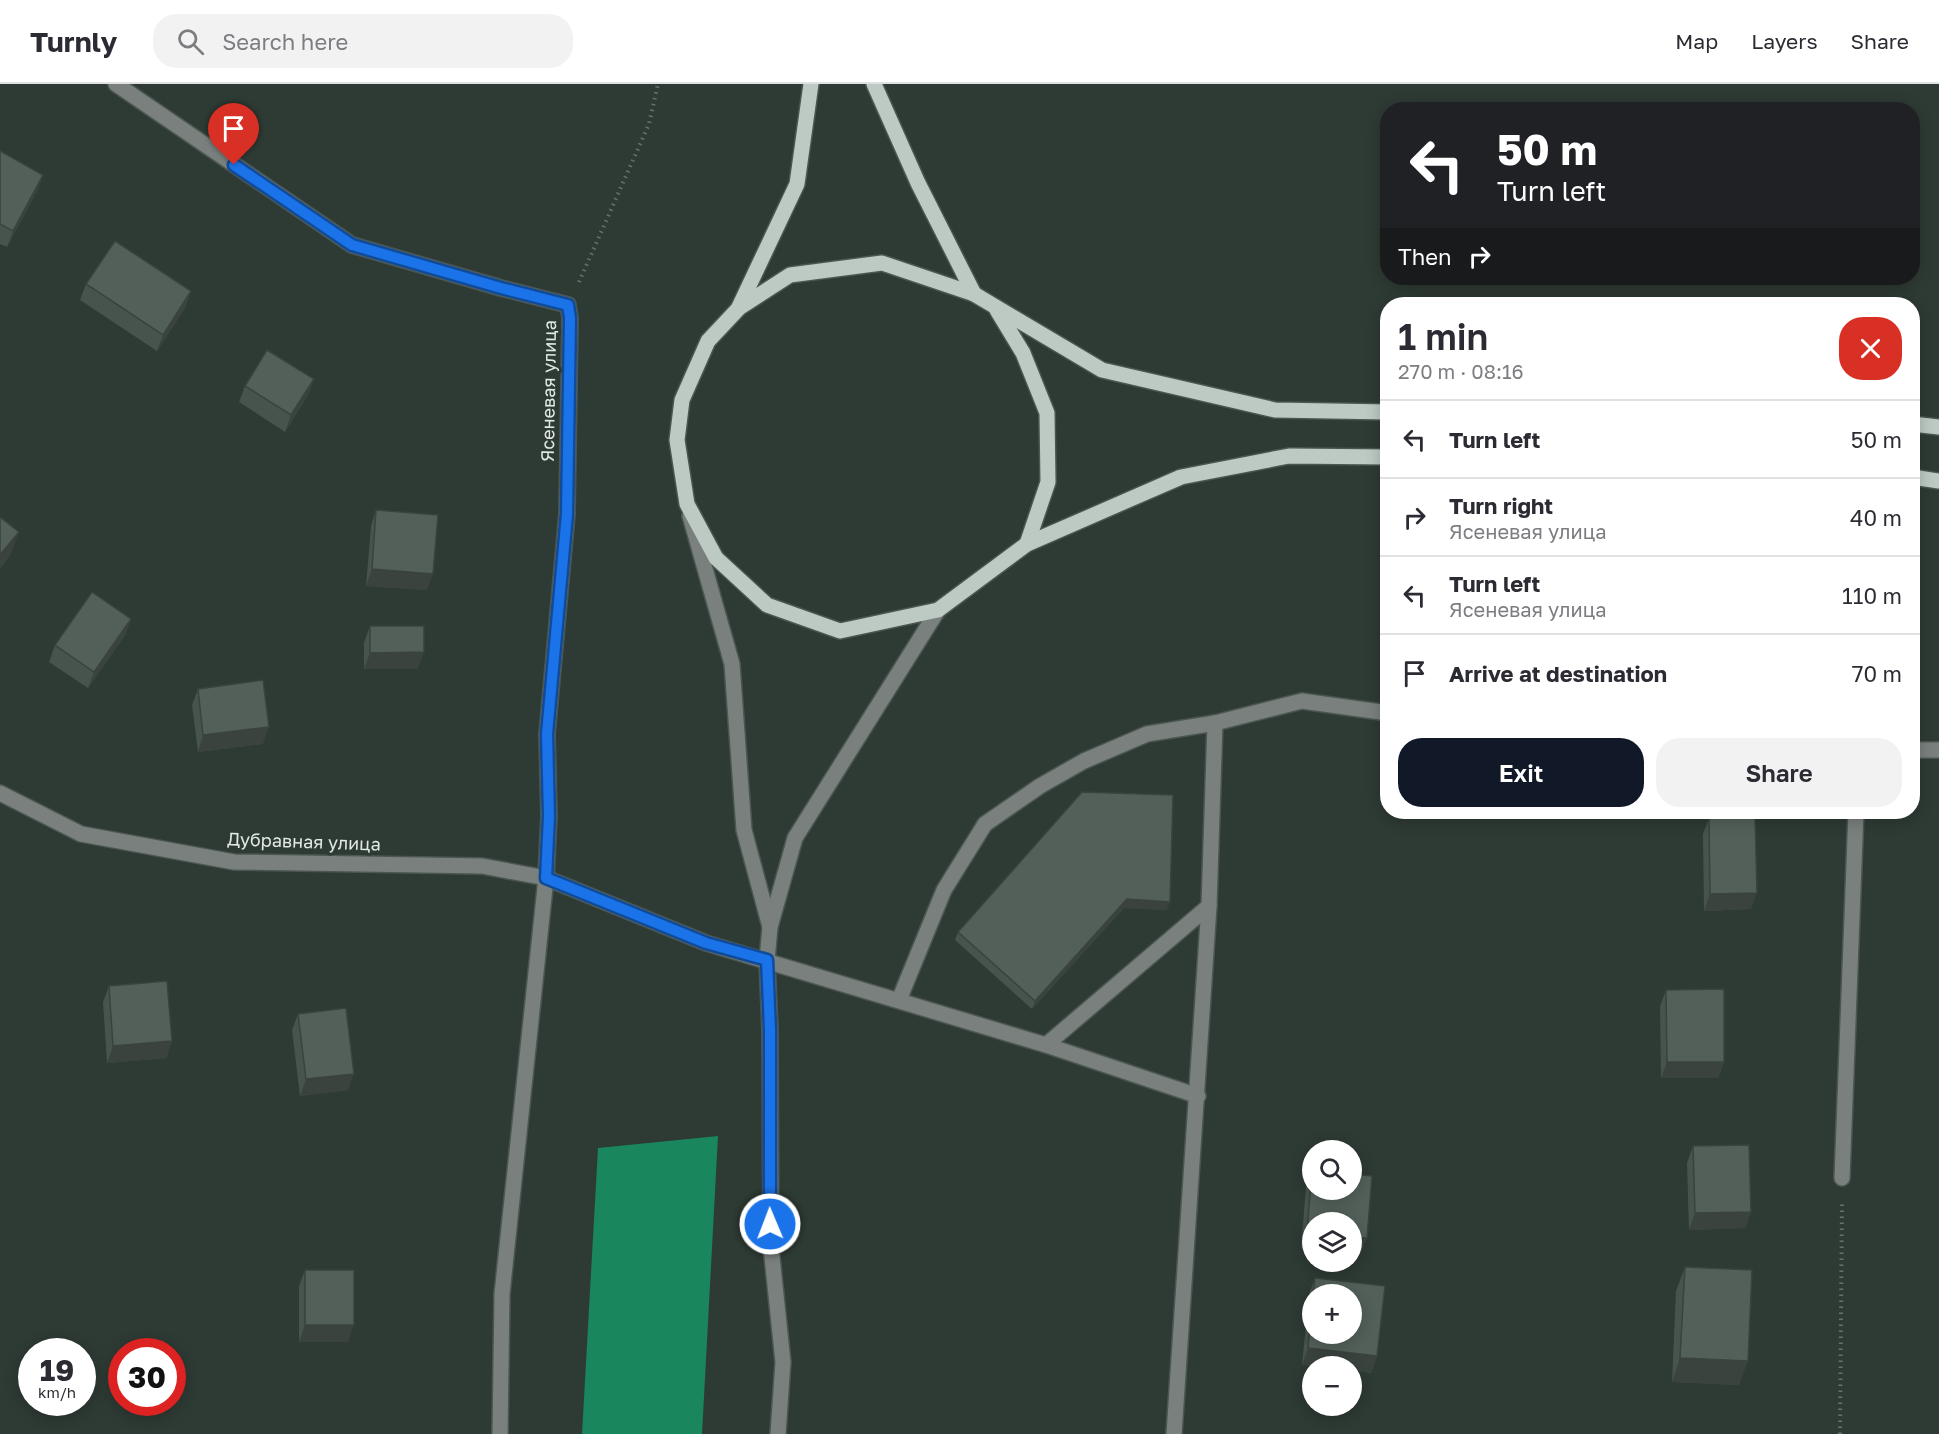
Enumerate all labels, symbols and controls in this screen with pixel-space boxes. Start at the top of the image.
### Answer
search box [153,14,573,68]
text: Turnly [30,25,117,58]
icon: search [174,25,207,58]
text: Search here [222,28,348,55]
text: Map [1675,28,1718,54]
text: Layers [1751,28,1818,54]
text: Share [1851,28,1909,54]
pin [208,103,259,165]
icon: arrive [217,112,250,145]
text: 50 m [1497,124,1597,174]
icon: left [1398,126,1476,204]
text: Turn left [1497,175,1606,207]
icon: right [1463,240,1496,273]
text: Then [1398,243,1451,270]
text: 1 min [1398,315,1488,358]
button: close [1839,317,1902,380]
street label: Ясеневая улица [536,320,560,462]
text: 270 m · 08:16 [1398,359,1524,383]
icon: left [1398,423,1431,456]
text: Turn left [1449,426,1540,453]
text: 50 m [1851,426,1902,453]
text: Turn right [1449,492,1553,519]
icon: right [1398,501,1431,534]
text: 40 m [1850,504,1902,531]
text: Ясеневая улица [1449,519,1607,543]
text: Turn left [1449,570,1540,597]
icon: left [1398,579,1431,612]
text: 110 m [1842,582,1902,609]
text: Ясеневая улица [1449,597,1607,621]
icon: arrive [1398,657,1431,690]
text: Arrive at destination [1449,660,1667,687]
text: 70 m [1852,660,1902,687]
button: Exit [1398,738,1644,807]
button: Share [1656,738,1902,807]
street label: Дубравная улица [227,827,381,855]
map controls [1302,1140,1362,1416]
button: search [1302,1140,1362,1200]
position arrow [738,1192,802,1256]
button: layers [1302,1212,1362,1272]
button: + [1302,1284,1362,1344]
speed limit sign: 30 [108,1338,186,1416]
text: 19 [40,1352,74,1388]
button: − [1302,1356,1362,1416]
text: km/h [38,1383,76,1401]

